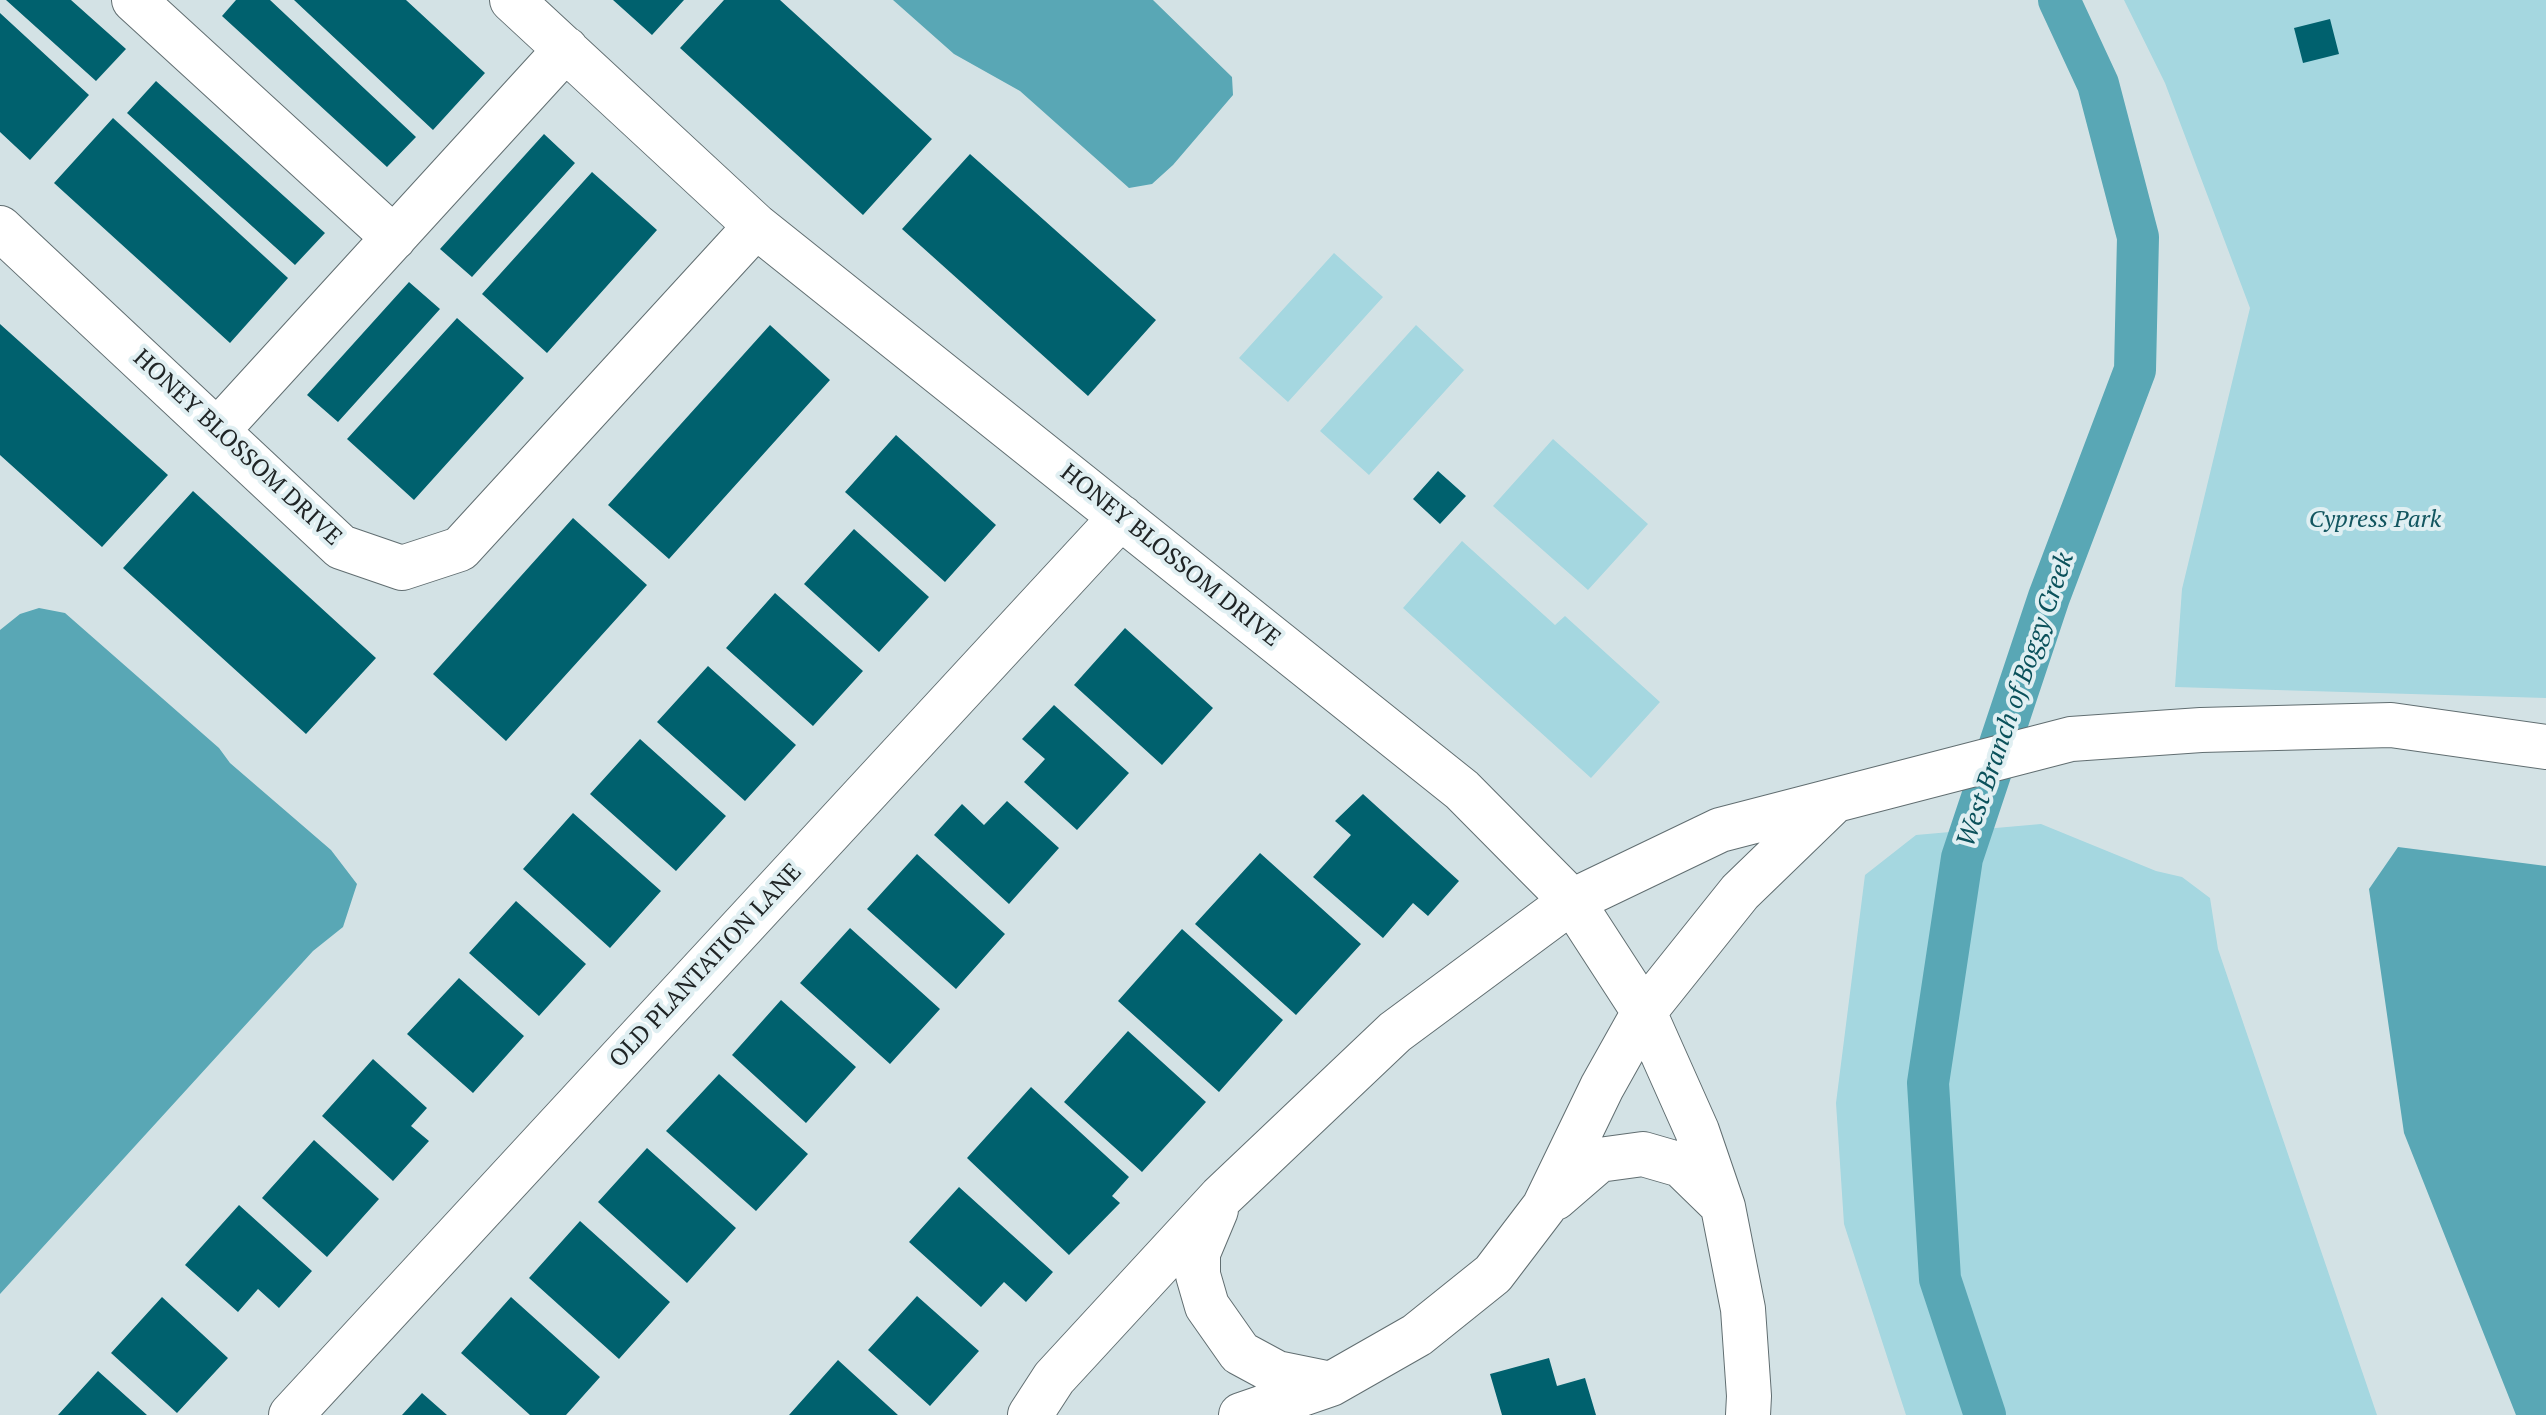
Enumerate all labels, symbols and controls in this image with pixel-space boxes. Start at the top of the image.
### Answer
street label: HONEY BLOSSOM DRIVE [127,344,347,552]
street label: HONEY BLOSSOM DRIVE [1054,458,1286,654]
park label: Cypress Park [2309,506,2441,534]
water label: West Branch of Boggy Creek [1951,549,2081,851]
street label: OLD PLANTATION LANE [604,858,808,1074]

